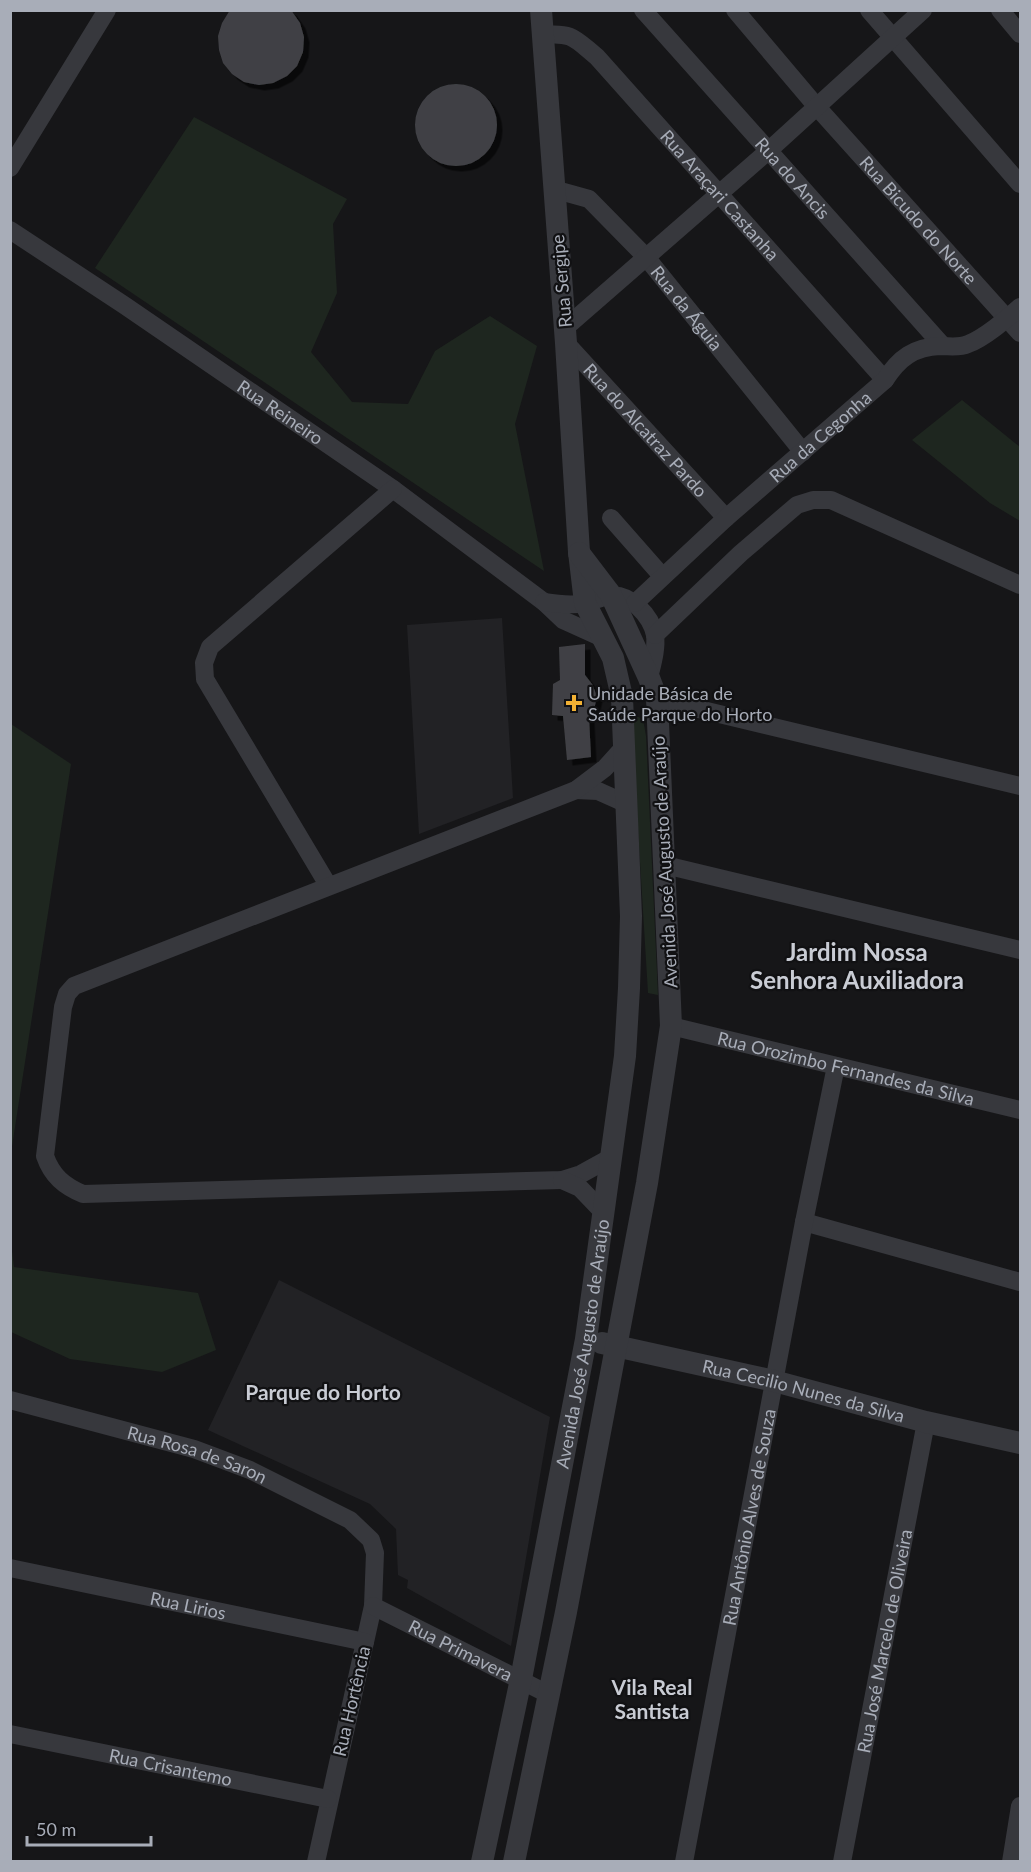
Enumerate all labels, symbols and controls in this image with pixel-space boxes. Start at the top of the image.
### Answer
street label: Rua Araçari Castanha [656,125,784,265]
street label: Rua do Ancis [751,133,835,223]
street label: Rua Bicudo do Norte [855,151,982,289]
street label: Rua Sergipe [546,234,576,328]
street label: Rua da Águia [646,261,728,355]
street label: Rua do Alcatraz Pardo [579,359,712,501]
street label: Rua Reineiro [233,375,328,449]
street label: Rua da Cegonha [764,386,876,487]
place label: Unidade Básica de Saúde Parque do Horto [588,682,772,725]
marker: Unidade Básica de Saúde Parque do Horto [565,694,583,712]
street label: Avenida José Augusto de Araújo [646,735,682,989]
district label: Jardim Nossa Senhora Auxiliadora [750,937,964,994]
street label: Rua Orozimbo Fernandes da Silva [715,1027,977,1110]
street label: Avenida José Augusto de Araújo [550,1218,613,1470]
street label: Rua Cecilio Nunes da Silva [700,1354,907,1427]
district label: Parque do Horto [245,1379,401,1404]
street label: Rua Antônio Alves de Souza [718,1407,780,1627]
street label: Rua Rosa de Saron [125,1421,271,1488]
street label: Rua José Marcelo de Oliveira [852,1527,916,1755]
street label: Rua Lirios [148,1587,228,1624]
street label: Rua Primavera [405,1615,516,1685]
street label: Rua Hortência [328,1644,374,1758]
district label: Vila Real Santista [611,1674,692,1723]
street label: Rua Crisantemo [107,1744,234,1790]
scale bar [27,1809,152,1847]
text: 50 m [36,1818,76,1840]

